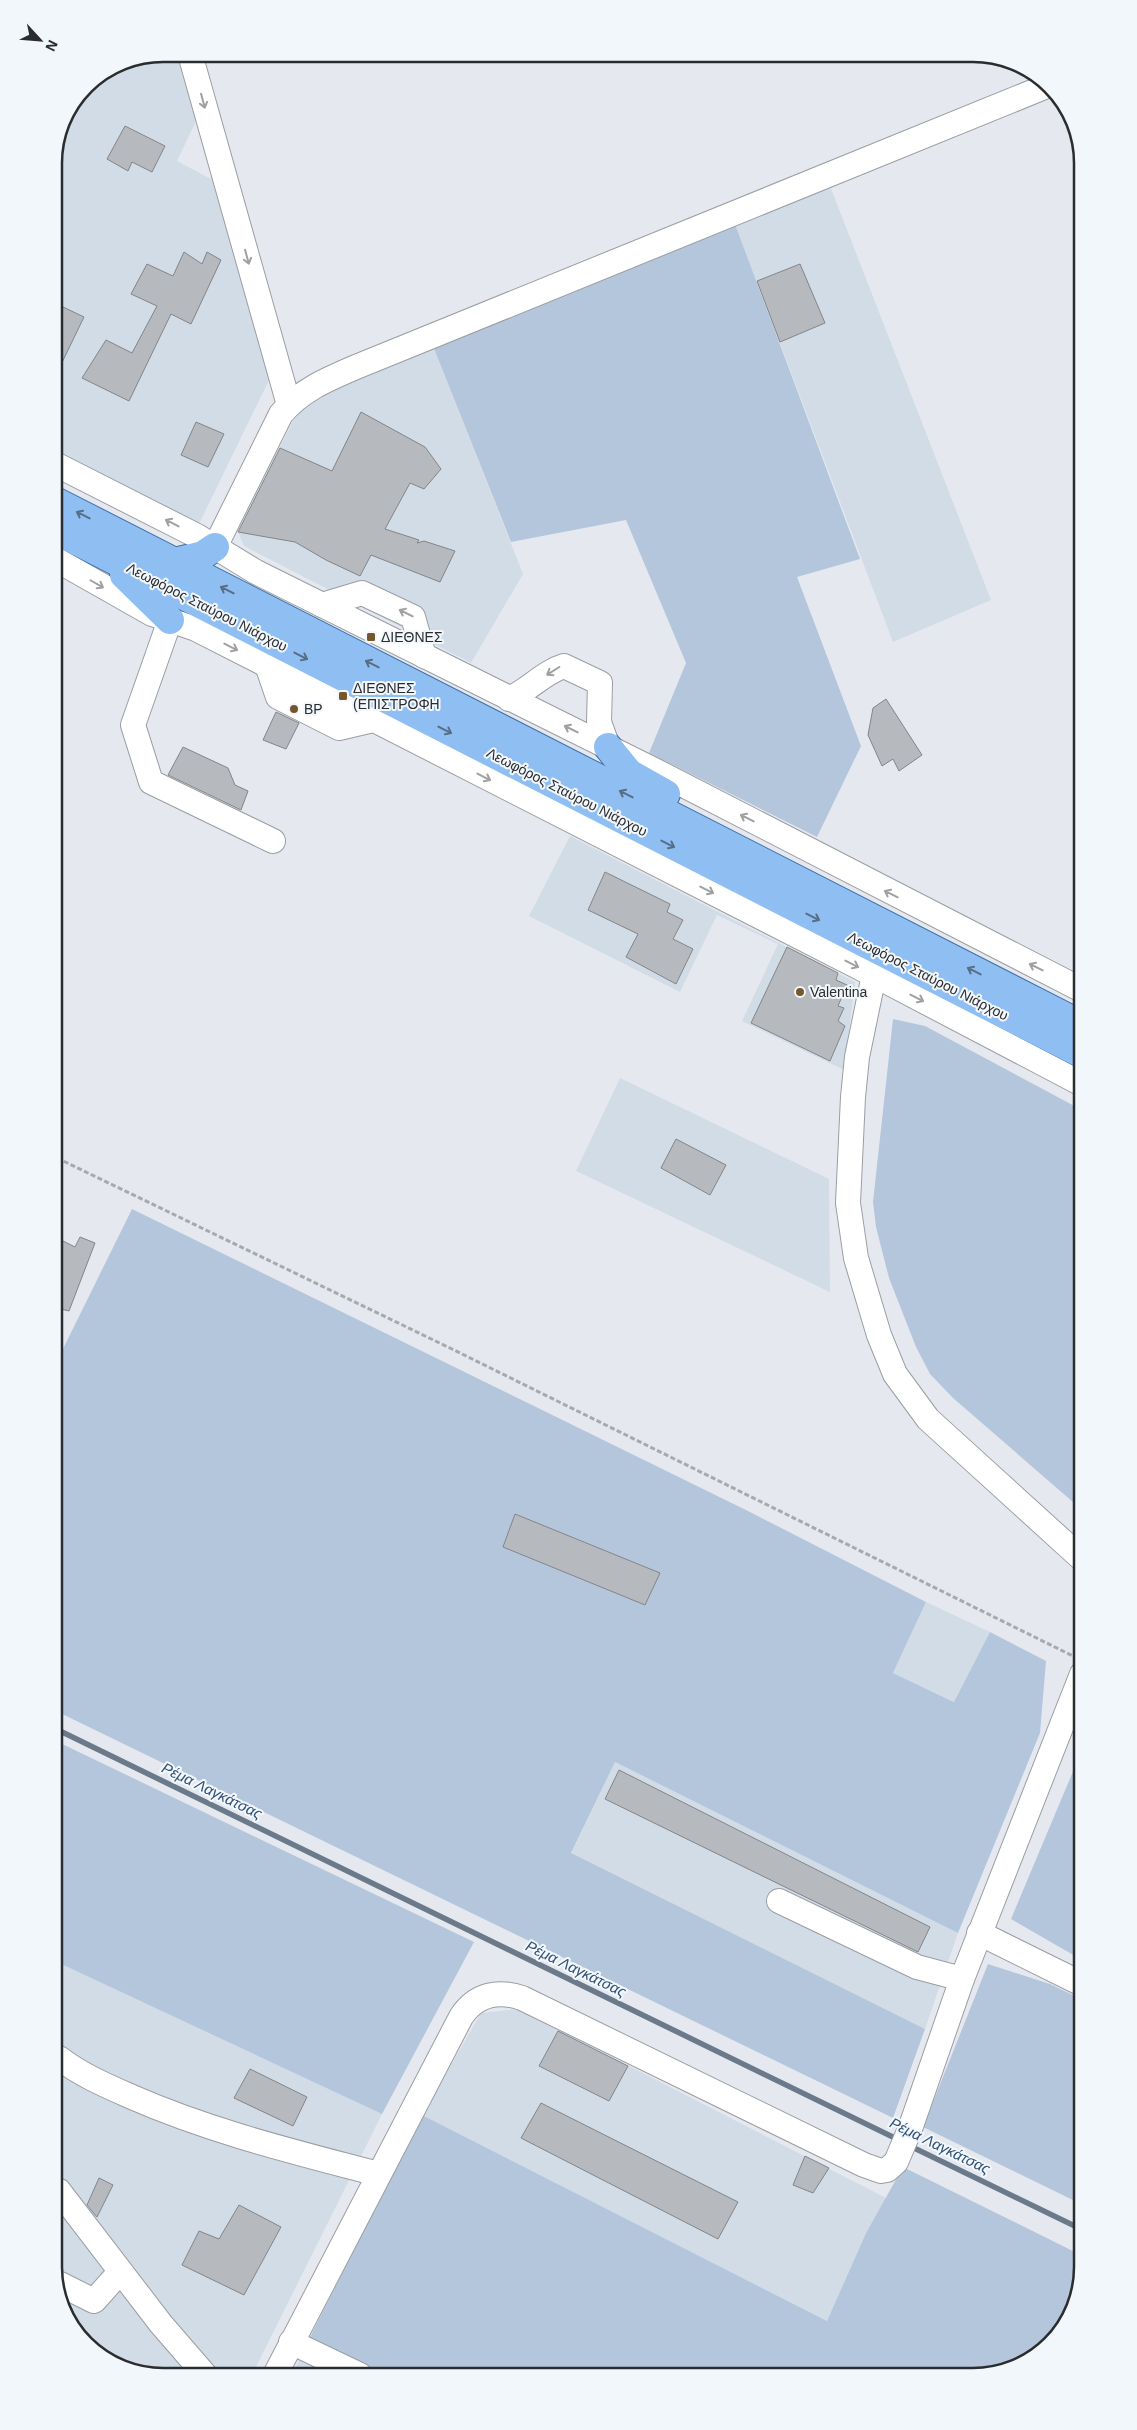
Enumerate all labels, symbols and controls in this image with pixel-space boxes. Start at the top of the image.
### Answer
north arrow [15,15,65,65]
text: N [42,38,61,54]
one-way arrow [199,92,209,108]
one-way arrow [242,249,252,265]
one-way arrow [76,510,91,519]
one-way arrow [165,518,180,527]
street label: Λεωφόρος Σταύρου Νιάρχου [124,560,290,654]
one-way arrow [90,579,104,589]
one-way arrow [220,585,235,595]
one-way arrow [398,608,413,618]
place label: ΔΙΕΘΝΕΣ [381,629,443,645]
marker: ΔΙΕΘΝΕΣ [365,631,377,643]
one-way arrow [223,642,238,652]
one-way arrow [293,652,308,661]
one-way arrow [365,659,380,668]
one-way arrow [546,666,560,677]
place label: ΔΙΕΘΝΕΣ (ΕΠΙΣΤΡΟΦΗ [353,680,440,712]
marker: ΔΙΕΘΝΕΣ (ΕΠΙΣΤΡΟΦΗ [337,690,349,702]
place label: BP [304,701,323,717]
marker: BP [288,703,300,715]
one-way arrow [564,724,579,733]
one-way arrow [438,725,453,735]
street label: Λεωφόρος Σταύρου Νιάρχου [484,745,650,839]
one-way arrow [476,773,491,782]
one-way arrow [619,789,634,798]
one-way arrow [740,813,755,822]
one-way arrow [660,840,675,849]
one-way arrow [699,886,714,895]
one-way arrow [884,889,899,898]
one-way arrow [805,913,820,922]
street label: Λεωφόρος Σταύρου Νιάρχου [845,929,1011,1023]
one-way arrow [844,960,859,969]
one-way arrow [1029,962,1044,971]
one-way arrow [967,966,982,975]
place label: Valentina [810,984,868,1000]
marker: Valentina [794,986,806,998]
one-way arrow [909,994,924,1003]
water label: Ρέμα Λαγκάτσας [159,1759,266,1822]
water label: Ρέμα Λαγκάτσας [523,1937,630,2000]
water label: Ρέμα Λαγκάτσας [887,2114,994,2177]

